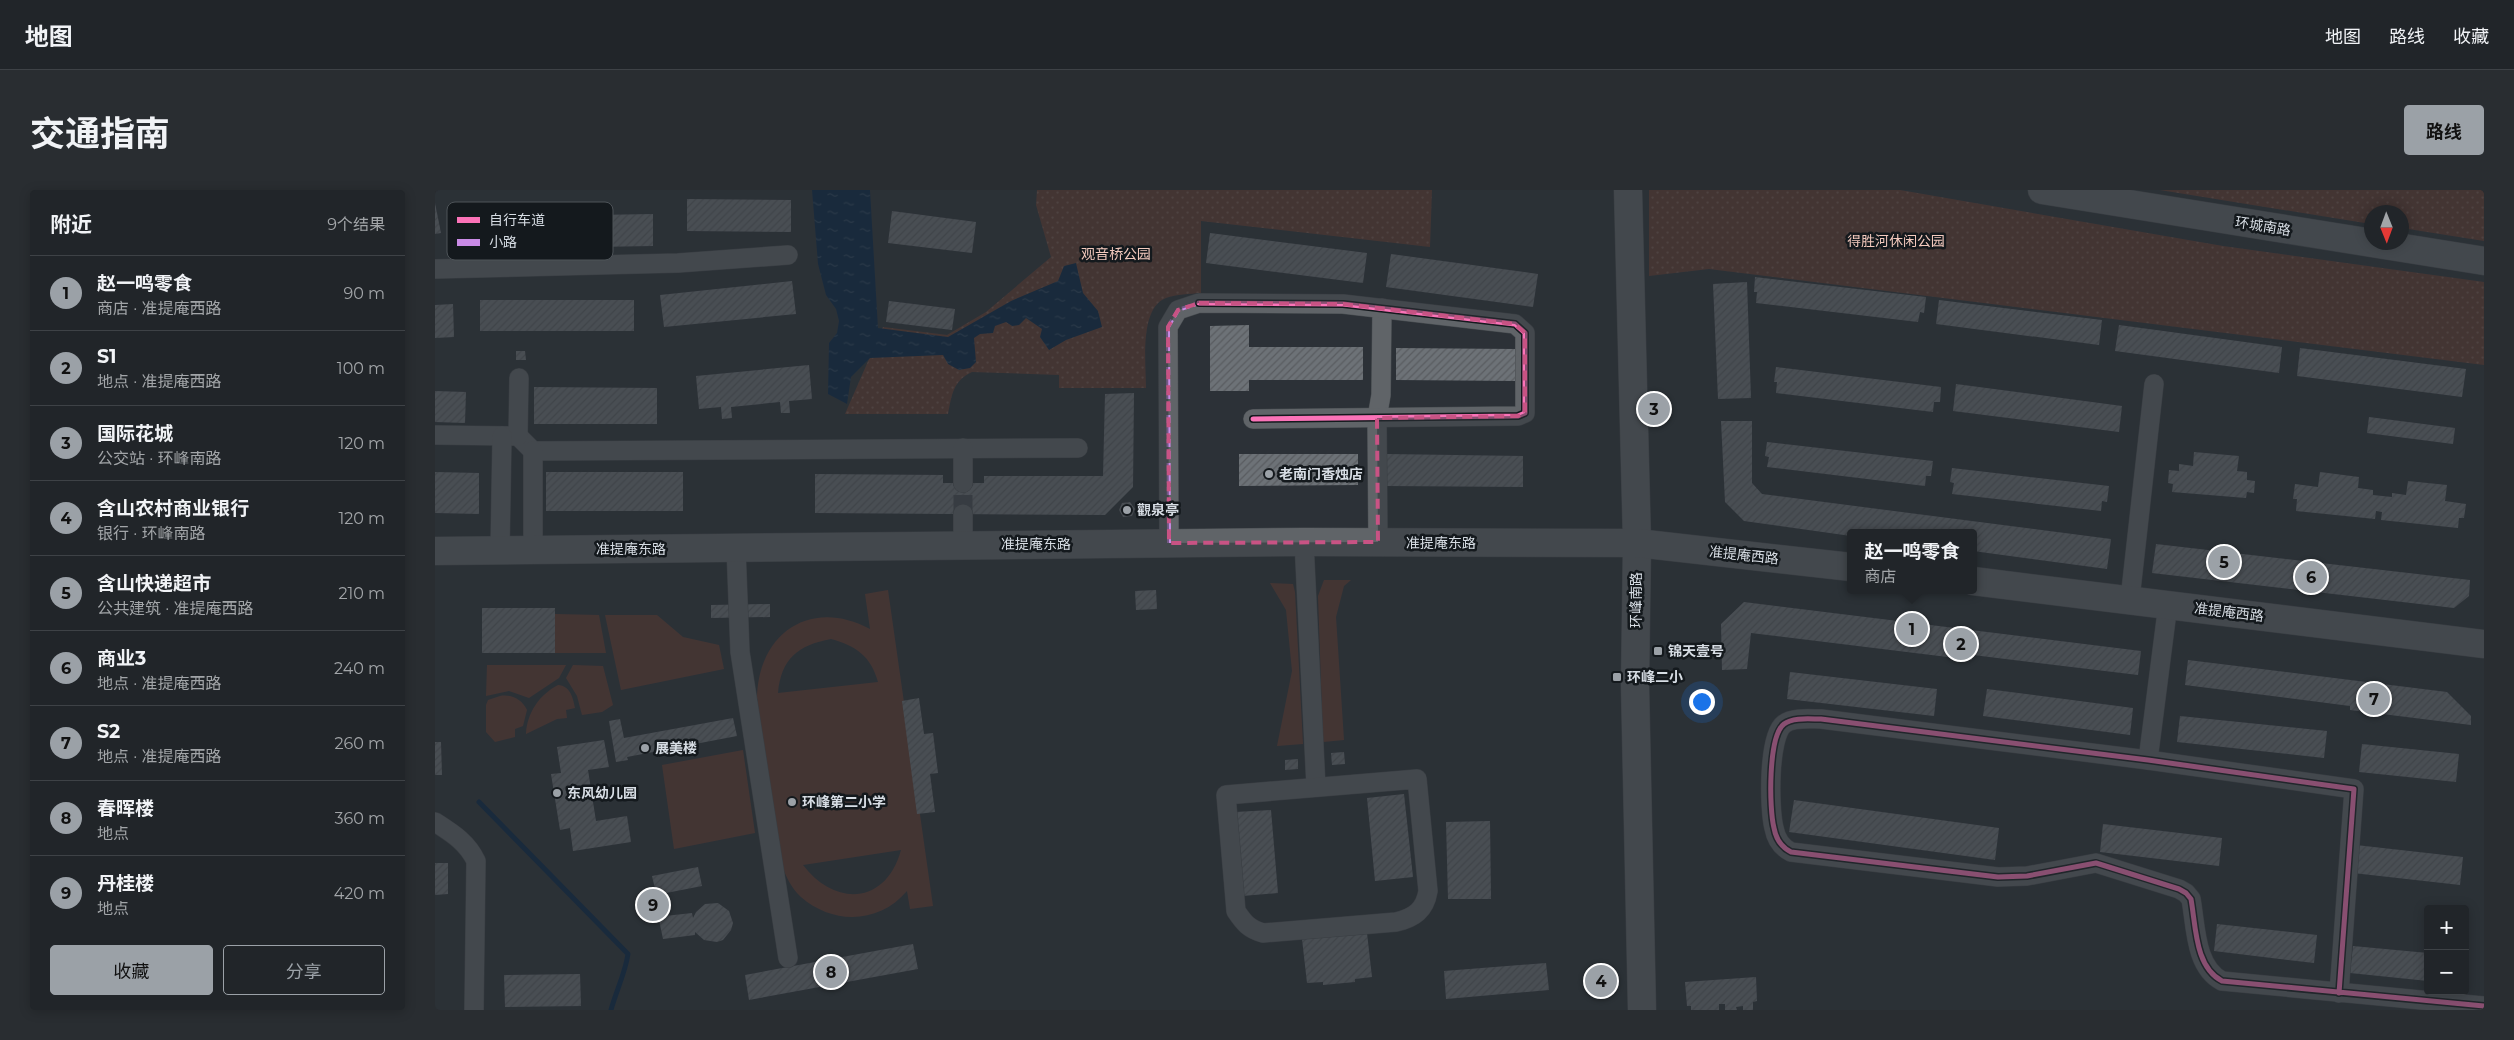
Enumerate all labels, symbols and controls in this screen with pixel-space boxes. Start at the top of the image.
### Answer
text: 地图 [25,22,73,51]
text: 地图 [2325,26,2361,48]
text: 路线 [2389,26,2425,48]
text: 收藏 [2453,26,2489,48]
button: 路线 [2404,105,2484,155]
text: 交通指南 [30,112,170,155]
legend [447,202,613,260]
north arrow [2364,205,2409,250]
text: 自行车道 [489,211,545,229]
text: 附近 [50,212,92,237]
street label: 环城南路 [2234,213,2292,239]
text: 9个结果 [327,215,385,234]
park label: 得胜河休闲公园 [1847,232,1945,250]
text: 小路 [489,233,517,251]
park label: 观音桥公园 [1081,245,1151,263]
text: 赵一鸣零食 [97,272,192,295]
text: 1 [63,284,69,303]
text: 90 m [343,284,385,303]
text: 商店 · 准提庵西路 [97,299,221,318]
text: S1 [97,345,116,368]
text: 2 [61,359,71,378]
text: 100 m [337,359,385,378]
text: 地点 · 准提庵西路 [97,372,221,391]
pin: 3 [1638,390,1670,428]
text: 国际花城 [97,422,173,445]
text: 3 [61,434,71,453]
text: 120 m [338,434,385,453]
text: 公交站 · 环峰南路 [97,449,221,468]
place label: 老南门香烛店 [1279,465,1363,483]
marker: 老南门香烛店 [1263,468,1275,480]
text: 含山农村商业银行 [97,497,249,520]
place label: 觀泉亭 [1137,501,1179,519]
marker: 觀泉亭 [1121,504,1133,516]
text: 4 [60,509,72,528]
text: 120 m [338,509,385,528]
text: 银行 · 环峰南路 [97,524,205,543]
popup [1847,529,1977,594]
street label: 准提庵东路 [1406,534,1476,552]
street label: 准提庵东路 [1001,535,1071,553]
street label: 准提庵东路 [596,540,666,558]
text: 赵一鸣零食 [1864,540,1960,563]
street label: 准提庵西路 [1708,542,1780,568]
pin: 5 [2208,543,2240,581]
pin: 6 [2295,558,2327,596]
text: 商店 [1864,567,1897,586]
text: 含山快递超市 [97,572,211,595]
street label: 环峰南路 [1627,572,1645,628]
text: 5 [61,584,71,603]
text: 210 m [338,584,385,603]
text: 公共建筑 · 准提庵西路 [97,599,253,618]
street label: 准提庵西路 [2193,599,2265,625]
pin: 1 [1896,610,1928,648]
pin: 2 [1945,625,1977,663]
place label: 锦天壹号 [1668,642,1724,660]
marker: 锦天壹号 [1652,645,1664,657]
text: 商业3 [97,647,146,670]
text: 6 [61,659,71,678]
text: 240 m [334,659,385,678]
place label: 环峰二小 [1627,668,1683,686]
marker: 环峰二小 [1611,671,1623,683]
text: 地点 · 准提庵西路 [97,674,221,693]
pin: 7 [2358,680,2390,718]
your location [1689,689,1715,715]
text: S2 [97,720,120,743]
text: 7 [61,734,71,753]
text: 260 m [334,734,385,753]
place label: 展美楼 [655,739,697,757]
marker: 展美楼 [639,742,651,754]
text: 地点 · 准提庵西路 [97,747,221,766]
place label: 东风幼儿园 [567,784,637,802]
marker: 东风幼儿园 [551,787,563,799]
place label: 环峰第二小学 [802,793,886,811]
marker: 环峰第二小学 [786,796,798,808]
text: 春晖楼 [97,797,154,820]
text: 8 [61,809,71,828]
text: 360 m [334,809,385,828]
text: 地点 [97,824,129,843]
text: 丹桂楼 [97,872,154,895]
text: 9 [61,884,71,903]
text: 420 m [334,884,385,903]
pin: 9 [637,886,669,924]
text: 地点 [97,899,129,918]
map controls [2424,905,2469,995]
button: + [2424,905,2469,950]
button: 收藏 [50,945,213,995]
button: 分享 [223,945,385,995]
button: − [2424,950,2469,995]
pin: 8 [815,953,847,991]
pin: 4 [1585,962,1617,1000]

